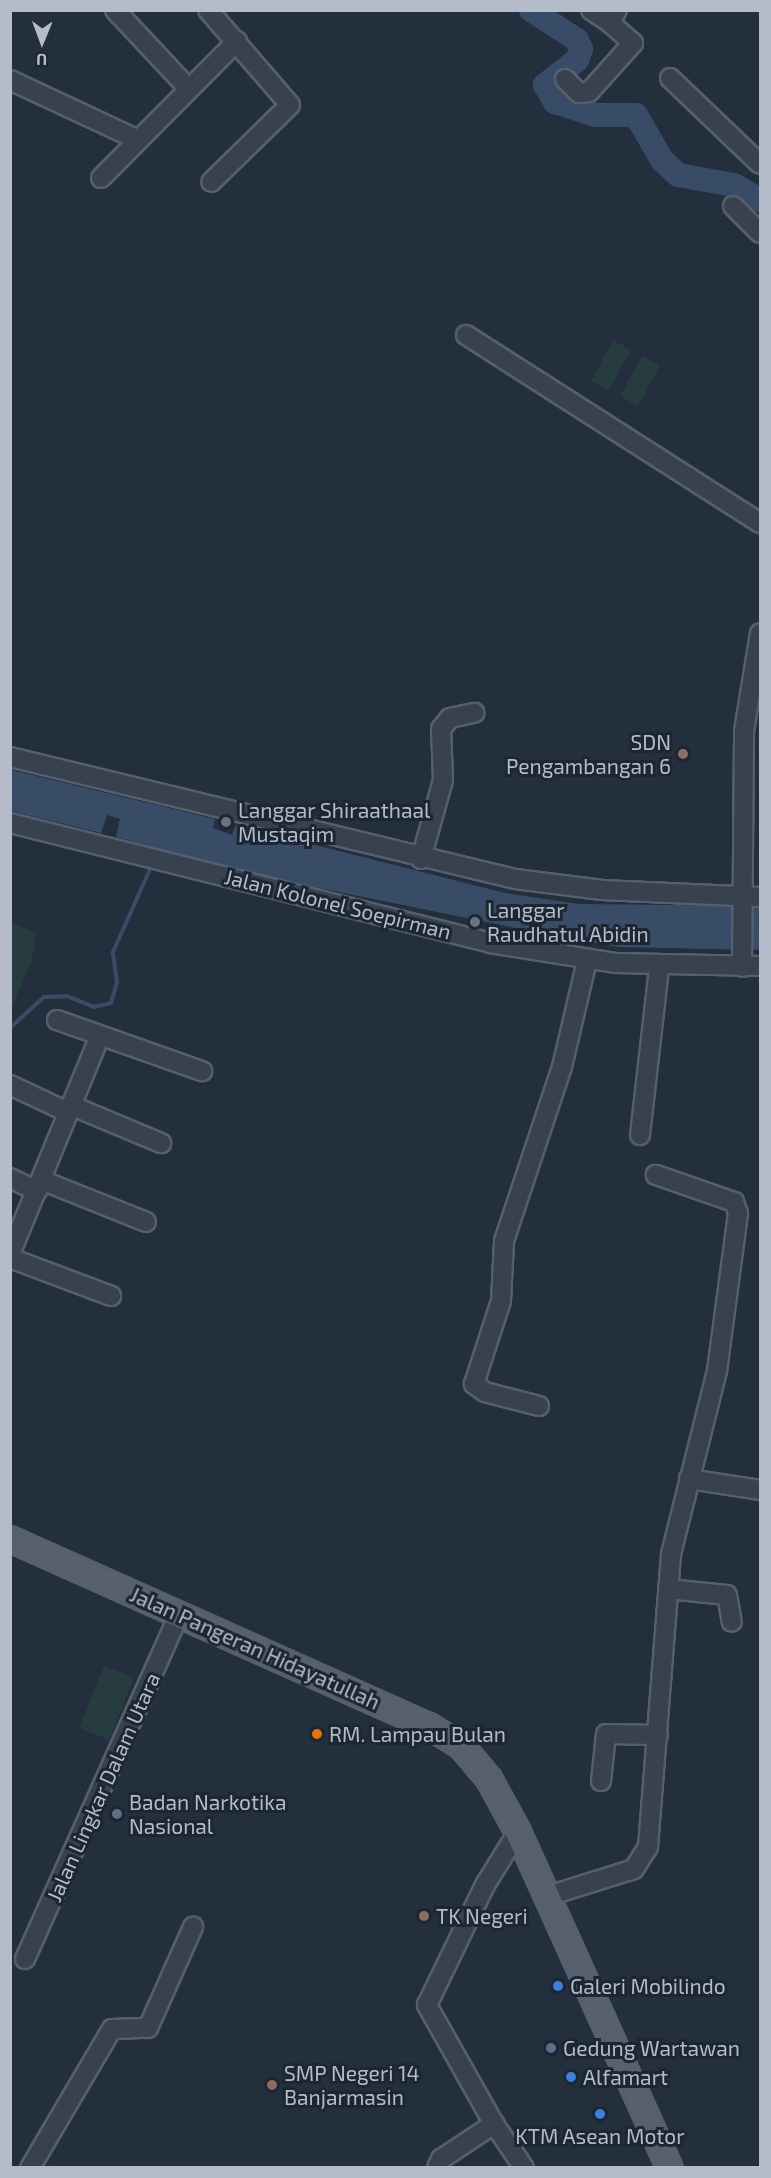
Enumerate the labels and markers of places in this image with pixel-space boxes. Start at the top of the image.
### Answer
place label: SDN Pengambangan 6 [506,729,671,779]
marker: SDN Pengambangan 6 [676,747,690,761]
place label: Langgar Shiraathaal Mustaqim [238,797,431,847]
marker: Langgar Shiraathaal Mustaqim [219,815,233,829]
place label: Langgar Raudhatul Abidin [487,897,650,947]
marker: Langgar Raudhatul Abidin [468,915,482,929]
place label: RM. Lampau Bulan [329,1721,506,1747]
marker: RM. Lampau Bulan [310,1727,324,1741]
place label: Badan Narkotika Nasional [129,1789,286,1839]
marker: Badan Narkotika Nasional [110,1807,124,1821]
place label: TK Negeri [436,1903,528,1929]
marker: TK Negeri [417,1909,431,1923]
place label: Galeri Mobilindo [570,1973,726,1999]
marker: Galeri Mobilindo [551,1979,565,1993]
place label: Gedung Wartawan [563,2035,740,2061]
marker: Gedung Wartawan [544,2041,558,2055]
place label: SMP Negeri 14 Banjarmasin [284,2060,420,2110]
place label: Alfamart [583,2064,668,2090]
marker: Alfamart [564,2070,578,2084]
marker: SMP Negeri 14 Banjarmasin [265,2078,279,2092]
marker: KTM Asean Motor [593,2107,607,2121]
place label: KTM Asean Motor [515,2123,685,2149]

